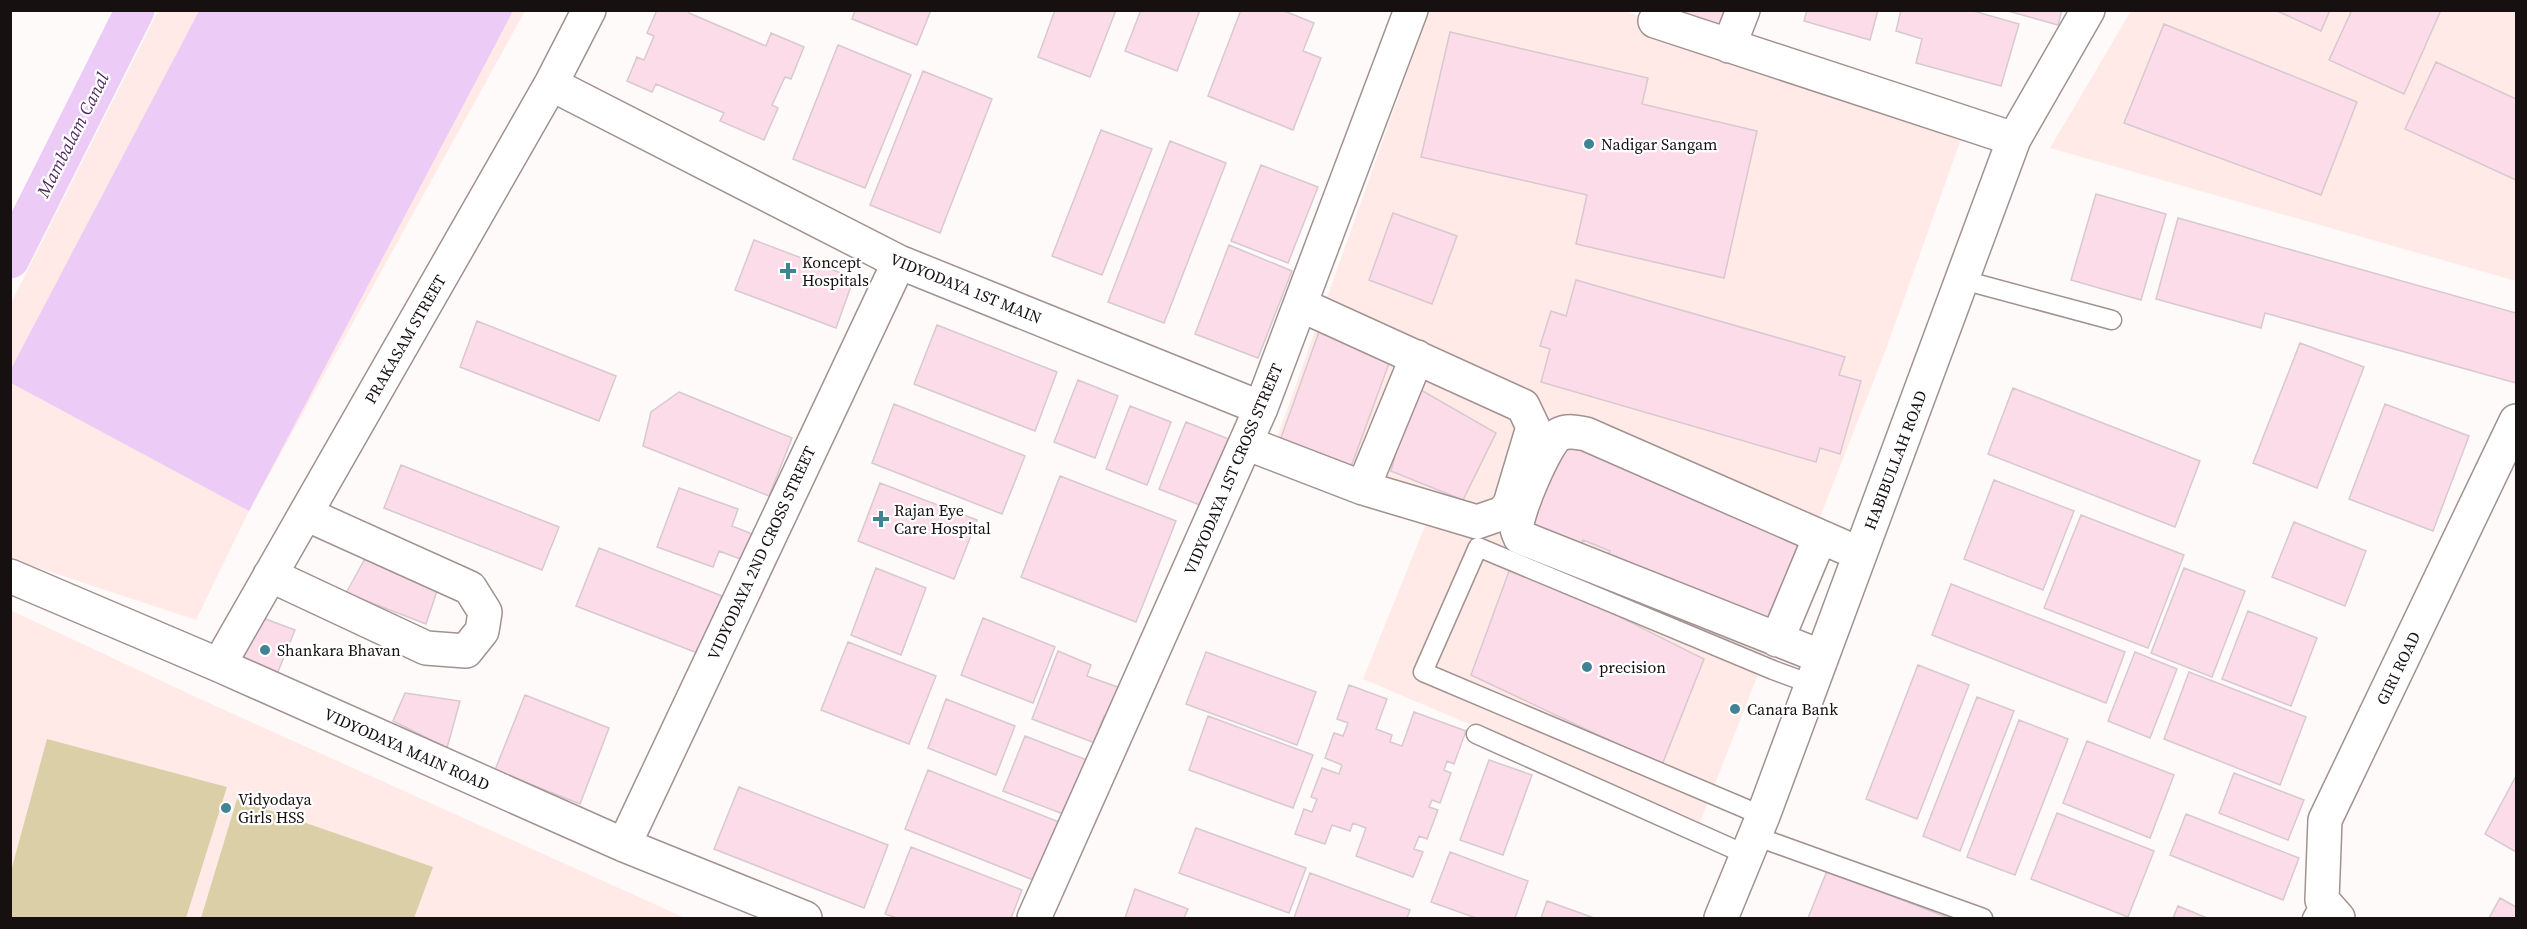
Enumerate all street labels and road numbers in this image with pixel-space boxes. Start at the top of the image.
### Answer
street label: VIDYODAYA 1ST MAIN [887,248,1045,329]
street label: PRAKASAM STREET [359,270,451,407]
street label: VIDYODAYA 1ST CROSS STREET [1178,360,1288,578]
street label: HABIBULLAH ROAD [1858,387,1932,533]
street label: VIDYODAYA 2ND CROSS STREET [702,442,820,663]
street label: GIRI ROAD [2371,628,2425,708]
street label: VIDYODAYA MAIN ROAD [321,703,493,795]

